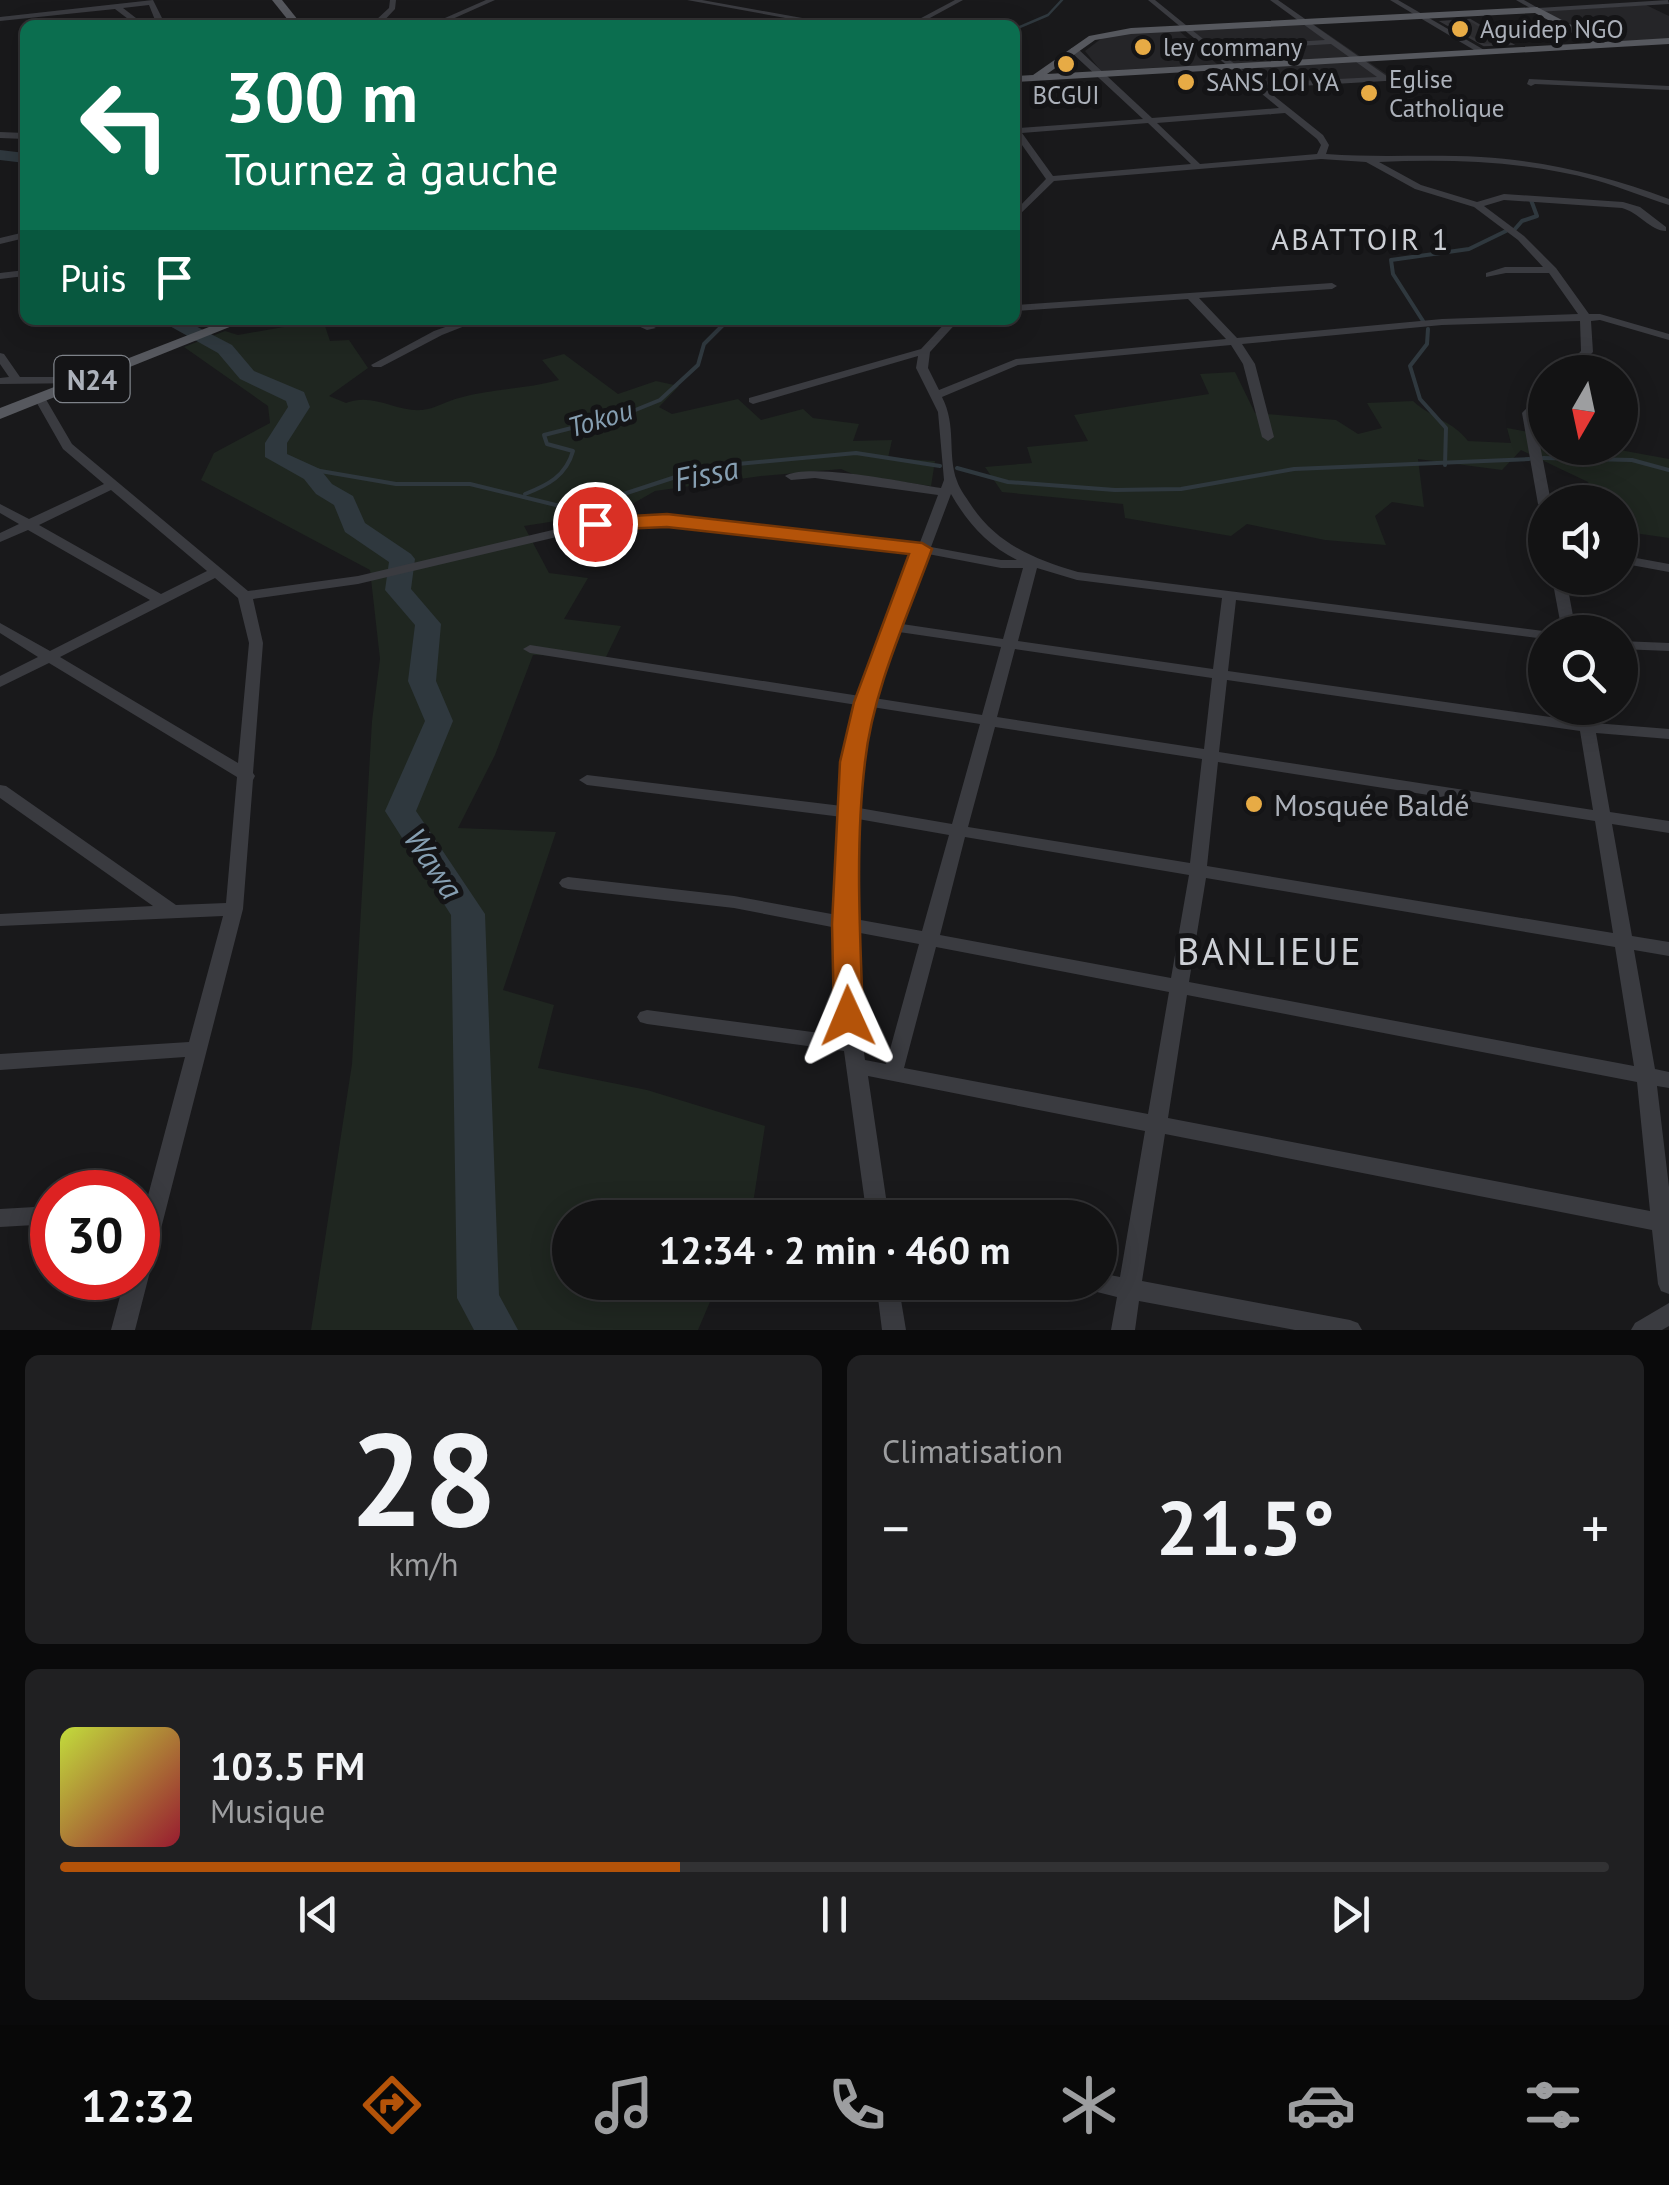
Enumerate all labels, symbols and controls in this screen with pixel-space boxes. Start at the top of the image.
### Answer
place label: Aguidep NGO [1480,13,1623,45]
marker: Aguidep NGO [1449,18,1471,40]
place label: ley commany [1163,31,1303,63]
marker: ley commany [1132,36,1154,58]
text: 300 m [225,51,418,141]
marker: BCGUI [1055,53,1077,75]
icon: left [60,60,190,190]
place label: Eglise Catholique [1389,63,1504,124]
place label: SANS LOI YA [1206,66,1340,98]
marker: SANS LOI YA [1175,71,1197,93]
place label: BCGUI [1032,79,1100,111]
marker: Eglise Catholique [1358,82,1380,104]
text: Tournez à gauche [225,139,559,197]
district label: ABATTOIR 1 [1271,219,1451,258]
icon: arrive [147,250,202,305]
text: Puis [60,253,127,302]
north arrow [1528,355,1638,465]
map controls [1528,355,1638,725]
road number: N24 [54,356,130,402]
water label: Tokou [563,391,637,445]
water label: Fissa [670,446,743,500]
pin [553,482,638,567]
button: sound [1528,485,1638,595]
icon: arrive [568,497,623,552]
button: search [1528,615,1638,725]
place label: Mosquée Baldé [1274,785,1469,824]
marker: Mosquée Baldé [1243,793,1265,815]
water label: Wawa [395,819,473,907]
district label: BANLIEUE [1177,926,1363,975]
position arrow [796,964,900,1068]
speed limit sign: 30 [30,1170,160,1300]
text: 12:34 · 2 min · 460 m [659,1225,1010,1274]
text: 28 [350,1394,497,1562]
text: Climatisation [882,1430,1063,1472]
text: 21.5° [1156,1479,1335,1576]
text: − [882,1492,910,1563]
text: + [1581,1492,1609,1563]
text: km/h [388,1543,459,1585]
text: 103.5 FM [210,1741,365,1790]
text: Musique [210,1790,325,1832]
icon: previous [291,1887,346,1942]
icon: pause [807,1887,862,1942]
icon: next [1323,1887,1378,1942]
icon: directions [357,2070,427,2140]
icon: music [589,2070,659,2140]
icon: phone [822,2070,892,2140]
icon: climate [1054,2070,1124,2140]
icon: car [1286,2070,1356,2140]
icon: filters [1518,2070,1588,2140]
text: 12:32 [81,2076,195,2134]

